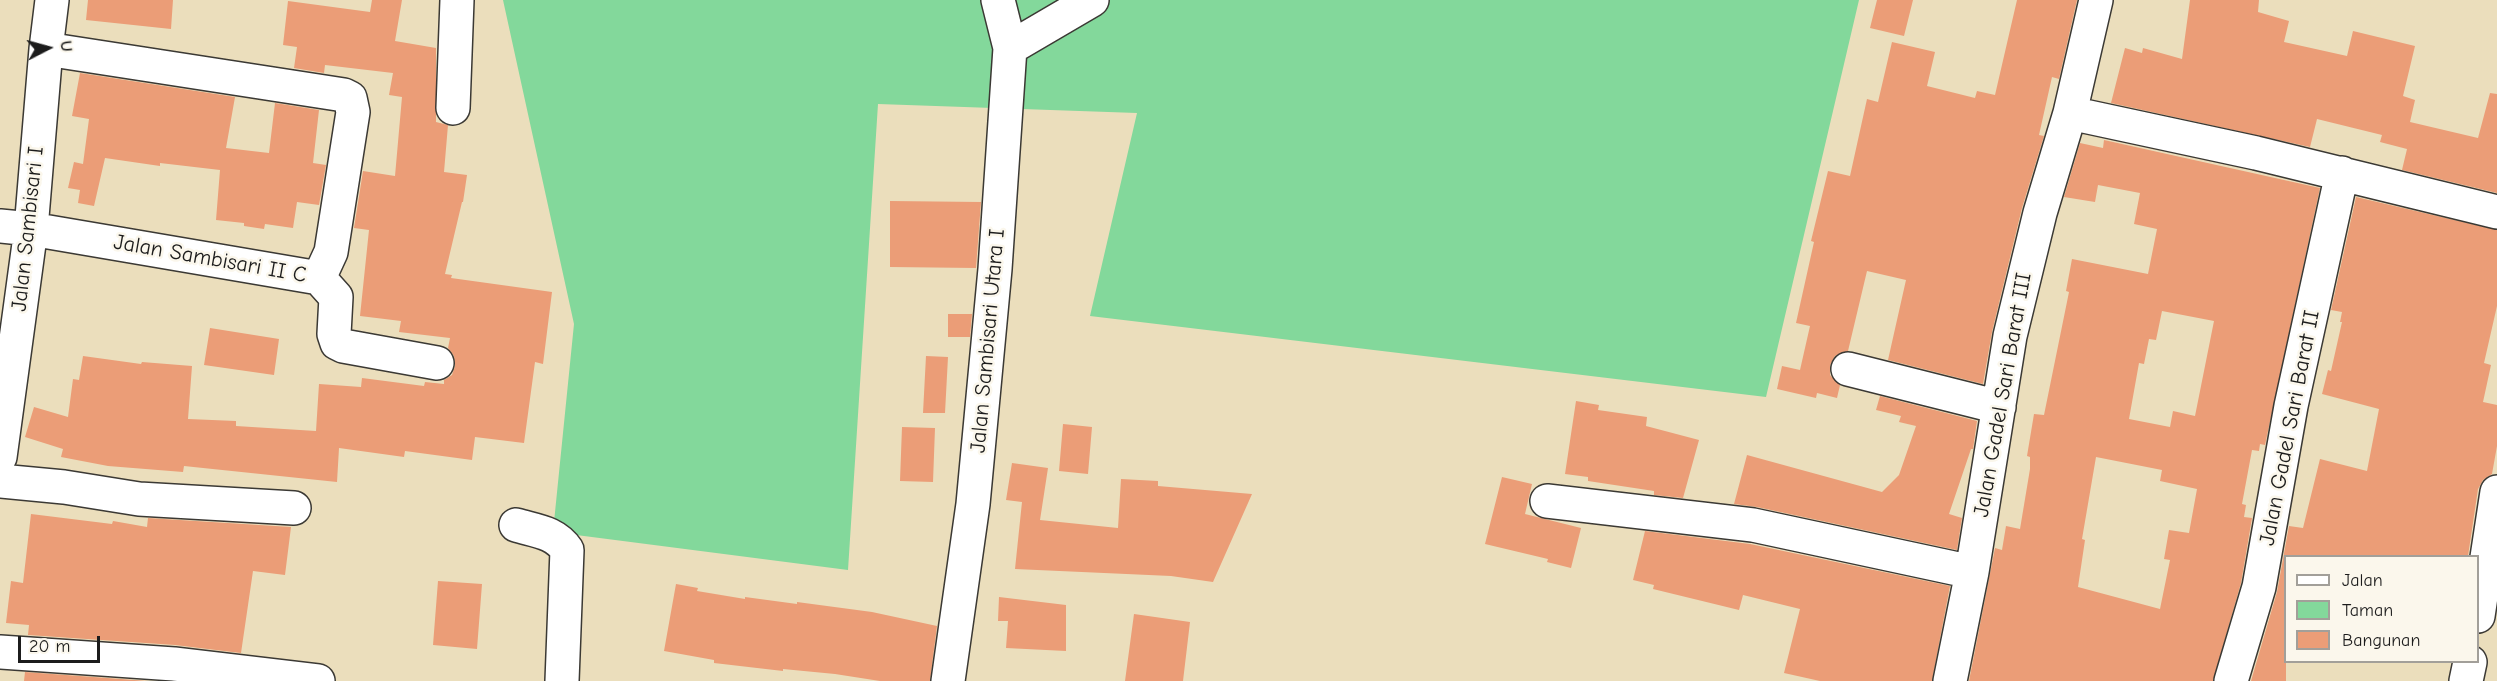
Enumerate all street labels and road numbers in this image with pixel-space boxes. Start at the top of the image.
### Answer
street label: Jalan Sambisari I [6,145,50,313]
street label: Jalan Sambisari Utara I [965,228,1011,454]
street label: Jalan Sambisari II C [112,229,308,289]
street label: Jalan Gadel Sari Barat III [1968,271,2038,519]
street label: Jalan Gadel Sari Barat II [2254,308,2326,548]

